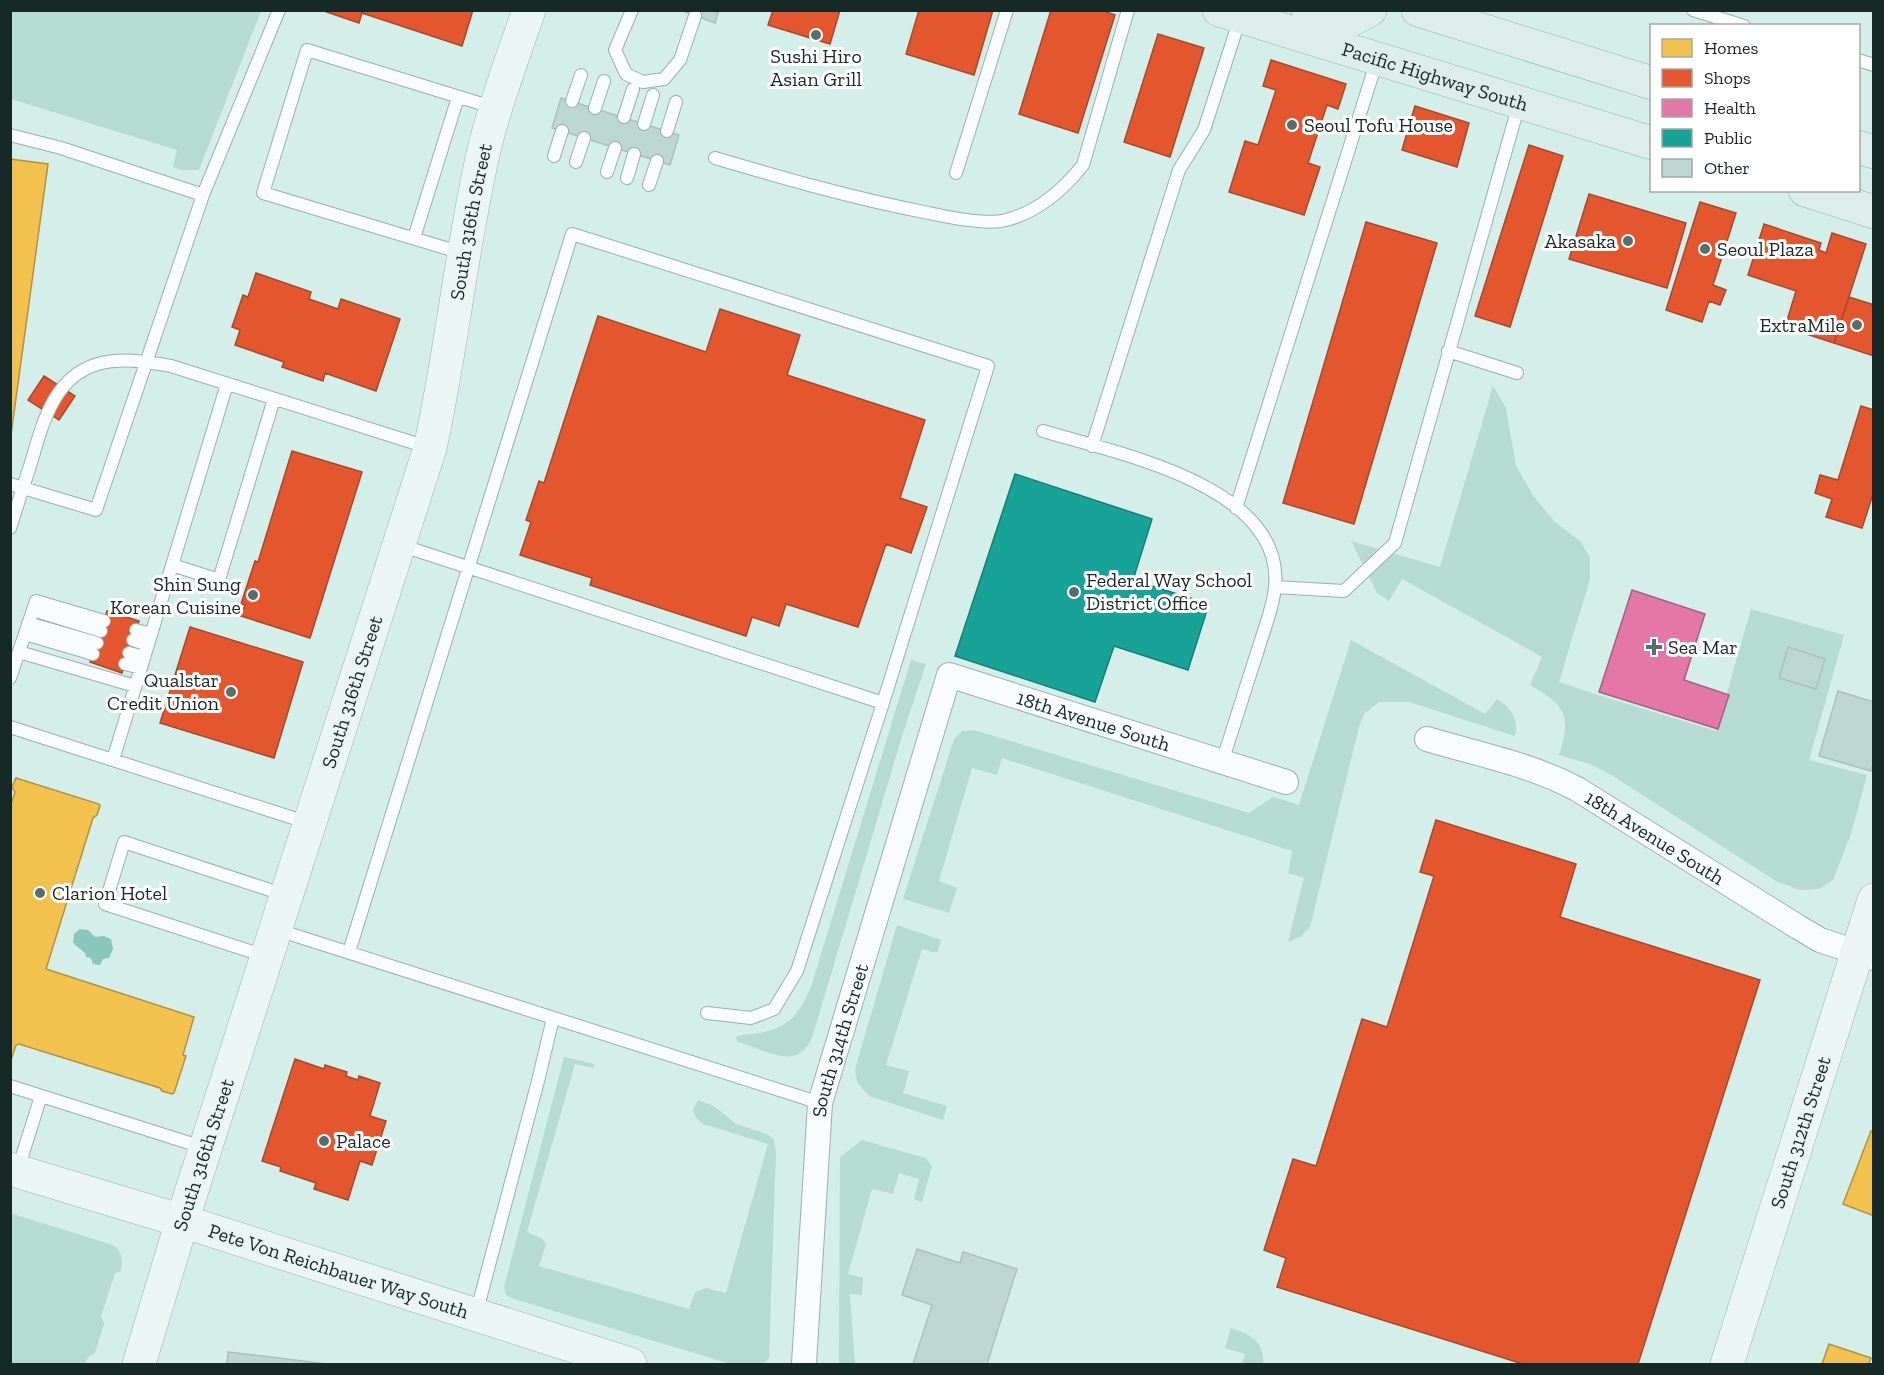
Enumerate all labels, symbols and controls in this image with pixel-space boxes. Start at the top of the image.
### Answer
legend [1650,24,1860,192]
marker: Sushi Hiro Asian Grill [809,28,823,42]
street label: Pacific Highway South [1339,37,1532,116]
text: Homes [1704,37,1758,59]
place label: Sushi Hiro Asian Grill [770,44,862,91]
text: Shops [1704,67,1751,89]
text: Health [1704,97,1756,119]
place label: Seoul Tofu House [1304,113,1453,137]
marker: Seoul Tofu House [1285,118,1299,132]
text: Public [1704,127,1752,149]
street label: South 316th Street [445,140,497,302]
text: Other [1704,157,1750,179]
place label: Akasaka [1545,229,1616,253]
marker: Akasaka [1621,234,1635,248]
place label: Seoul Plaza [1717,237,1814,261]
marker: Seoul Plaza [1698,242,1712,256]
place label: ExtraMile [1760,313,1845,337]
marker: ExtraMile [1850,318,1864,332]
place label: Federal Way School District Office [1086,568,1252,615]
place label: Shin Sung Korean Cuisine [110,572,241,619]
marker: Federal Way School District Office [1067,585,1081,599]
marker: Shin Sung Korean Cuisine [246,588,260,602]
street label: South 316th Street [316,612,388,771]
place label: Sea Mar [1668,635,1738,659]
marker: Sea Mar [1645,638,1663,656]
place label: Qualstar Credit Union [107,668,220,715]
marker: Qualstar Credit Union [224,685,238,699]
street label: 18th Avenue South [1014,685,1174,757]
street label: 18th Avenue South [1581,785,1729,890]
place label: Clarion Hotel [52,881,167,905]
marker: Clarion Hotel [33,886,47,900]
street label: South 314th Street [807,960,874,1118]
street label: South 312th Street [1765,1053,1836,1212]
street label: South 316th Street [168,1075,239,1234]
place label: Palace [336,1129,391,1153]
marker: Palace [317,1134,331,1148]
street label: Pete Von Reichbauer Way South [205,1218,472,1324]

